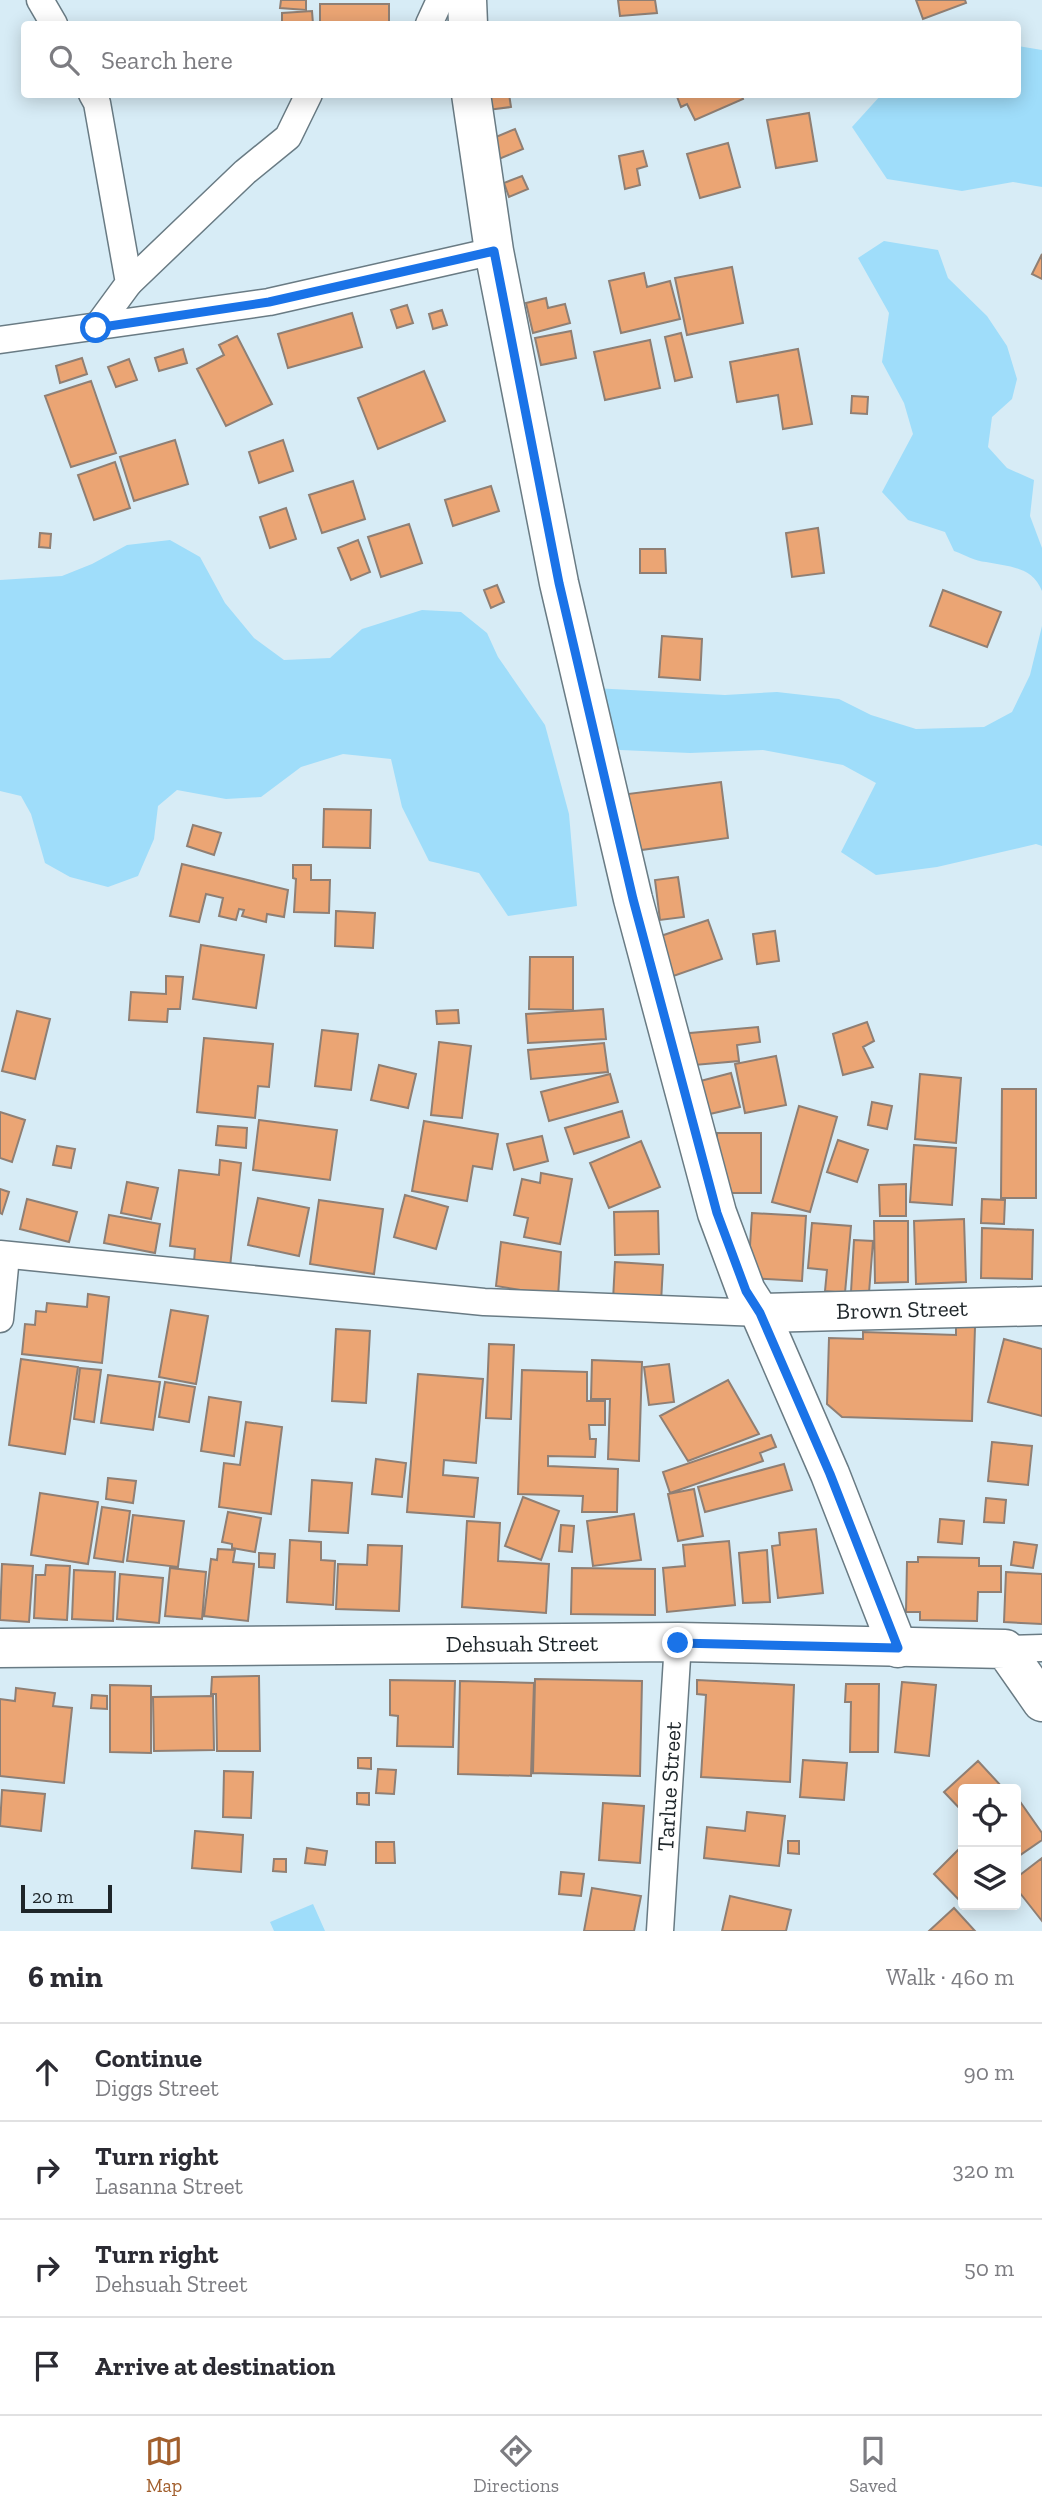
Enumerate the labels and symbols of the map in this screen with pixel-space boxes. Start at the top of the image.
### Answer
route start [80,312,111,343]
street label: Brown Street [836,1294,969,1325]
route end [662,1627,693,1658]
street label: Dehsuah Street [446,1629,599,1658]
street label: Tarlue Street [651,1720,687,1852]
scale bar [21,1882,112,1914]

